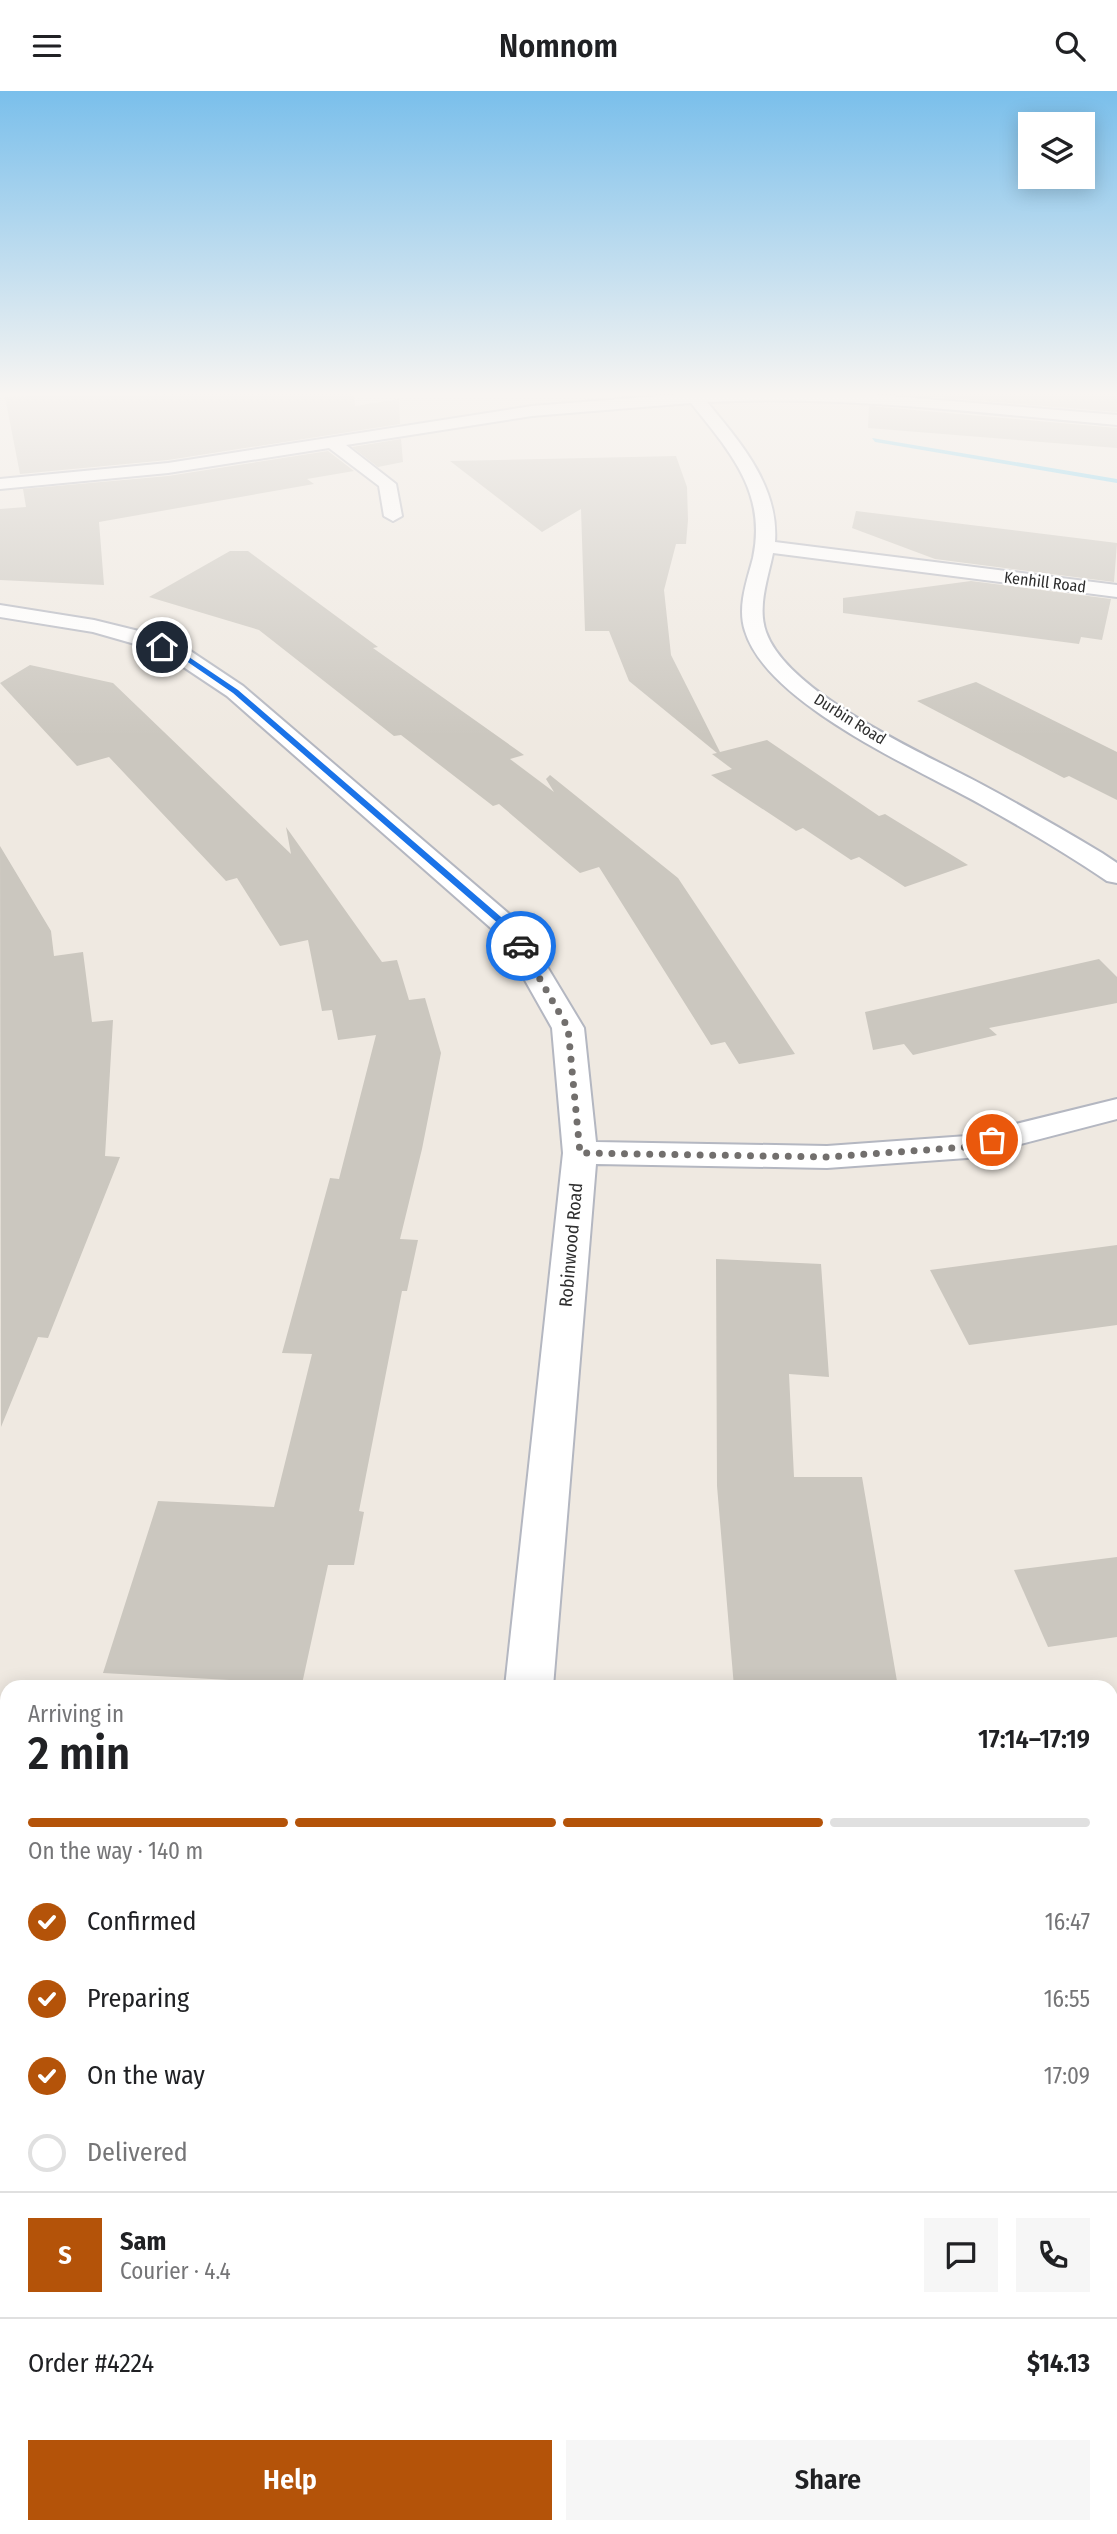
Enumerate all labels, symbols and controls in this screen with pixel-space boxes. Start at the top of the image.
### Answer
icon: menu [28,27,66,65]
text: Nomnom [499,27,618,65]
icon: search [1051,27,1089,65]
map controls [1018,112,1095,189]
button: layers [1018,112,1095,189]
street label: Kenhill Road [1003,568,1087,596]
pin [132,617,192,677]
icon: home [143,628,181,666]
street label: Durbin Road [811,689,889,749]
courier [486,911,556,981]
icon: car [502,927,540,965]
pin [962,1110,1022,1170]
icon: bag [973,1121,1011,1159]
street label: Robinwood Road [555,1182,587,1308]
text: Arriving in [28,1700,124,1728]
text: 17:14–17:19 [978,1724,1090,1755]
text: 2 min [28,1726,130,1781]
text: On the way · 140 m [28,1837,203,1865]
icon: check [28,1903,66,1941]
text: Confirmed [87,1906,197,1937]
text: 16:47 [1045,1908,1090,1936]
icon: check [28,1980,66,2018]
text: Preparing [87,1983,189,2014]
text: 16:55 [1044,1985,1090,2013]
icon: check [28,2057,66,2095]
text: On the way [87,2060,205,2091]
text: 17:09 [1044,2062,1090,2090]
text: Delivered [87,2137,188,2168]
button: chat [924,2218,998,2292]
button: phone [1016,2218,1090,2292]
text: Sam [120,2226,166,2257]
text: S [58,2240,72,2271]
text: Courier · 4.4 [120,2257,231,2285]
text: Order #4224 [28,2348,154,2379]
text: $14.13 [1027,2348,1090,2379]
button: Help [28,2440,552,2520]
button: Share [566,2440,1090,2520]

